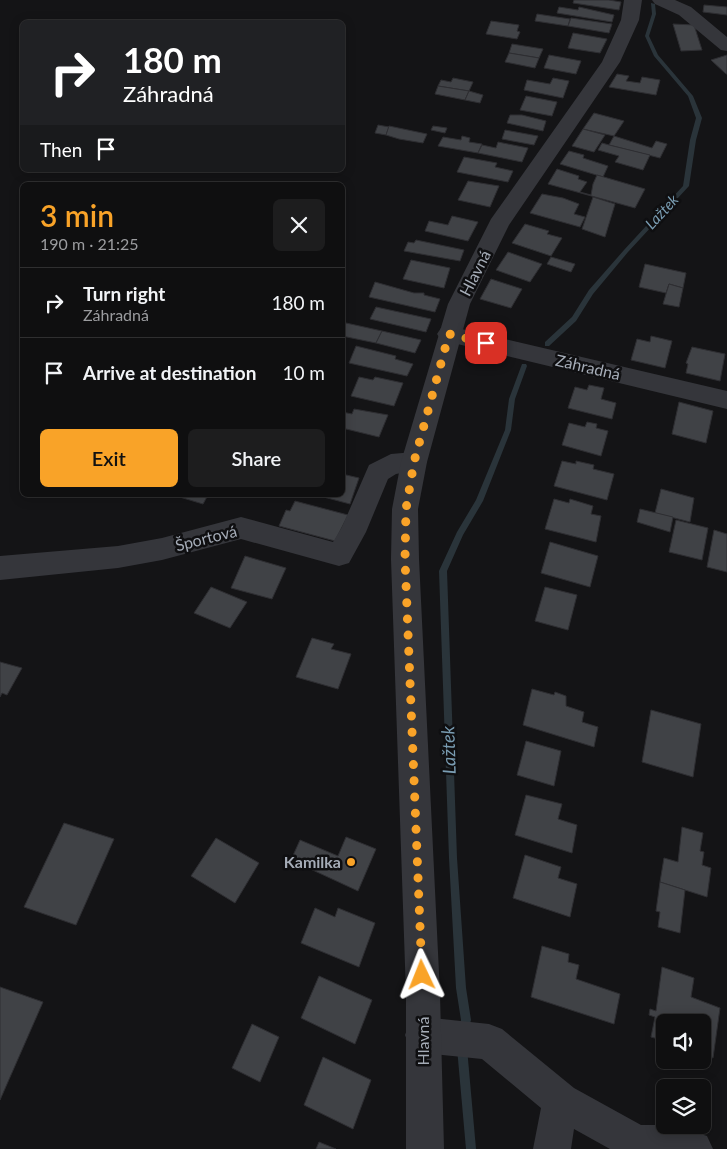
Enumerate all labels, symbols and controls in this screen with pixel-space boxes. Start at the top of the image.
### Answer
text: 180 m [123,38,222,80]
icon: right [40,40,105,105]
text: Záhradná [123,80,214,107]
icon: arrive [92,135,120,163]
text: Then [40,138,82,161]
water label: Lažtek [641,190,682,232]
text: 3 min [40,197,114,233]
button: close [273,199,325,251]
text: 190 m · 21:25 [40,234,139,253]
street label: Hlavná [455,247,494,299]
text: Turn right [83,282,165,305]
icon: right [40,289,68,317]
text: 180 m [271,291,325,314]
text: Záhradná [83,305,149,324]
pin [465,322,507,364]
icon: arrive [472,329,500,357]
street label: Záhradná [554,350,622,383]
icon: arrive [40,359,68,387]
text: Arrive at destination [83,361,256,384]
text: 10 m [282,361,325,384]
button: Exit [40,429,178,487]
button: Share [188,429,325,487]
street label: Športová [173,521,239,554]
water label: Lažtek [436,725,460,775]
place label: Kamilka [284,852,341,871]
marker: Kamilka [345,856,357,868]
position arrow [395,948,447,1000]
map controls [656,1014,711,1134]
button: sound [656,1014,711,1069]
street label: Hlavná [413,1017,432,1065]
button: layers [656,1079,711,1134]

